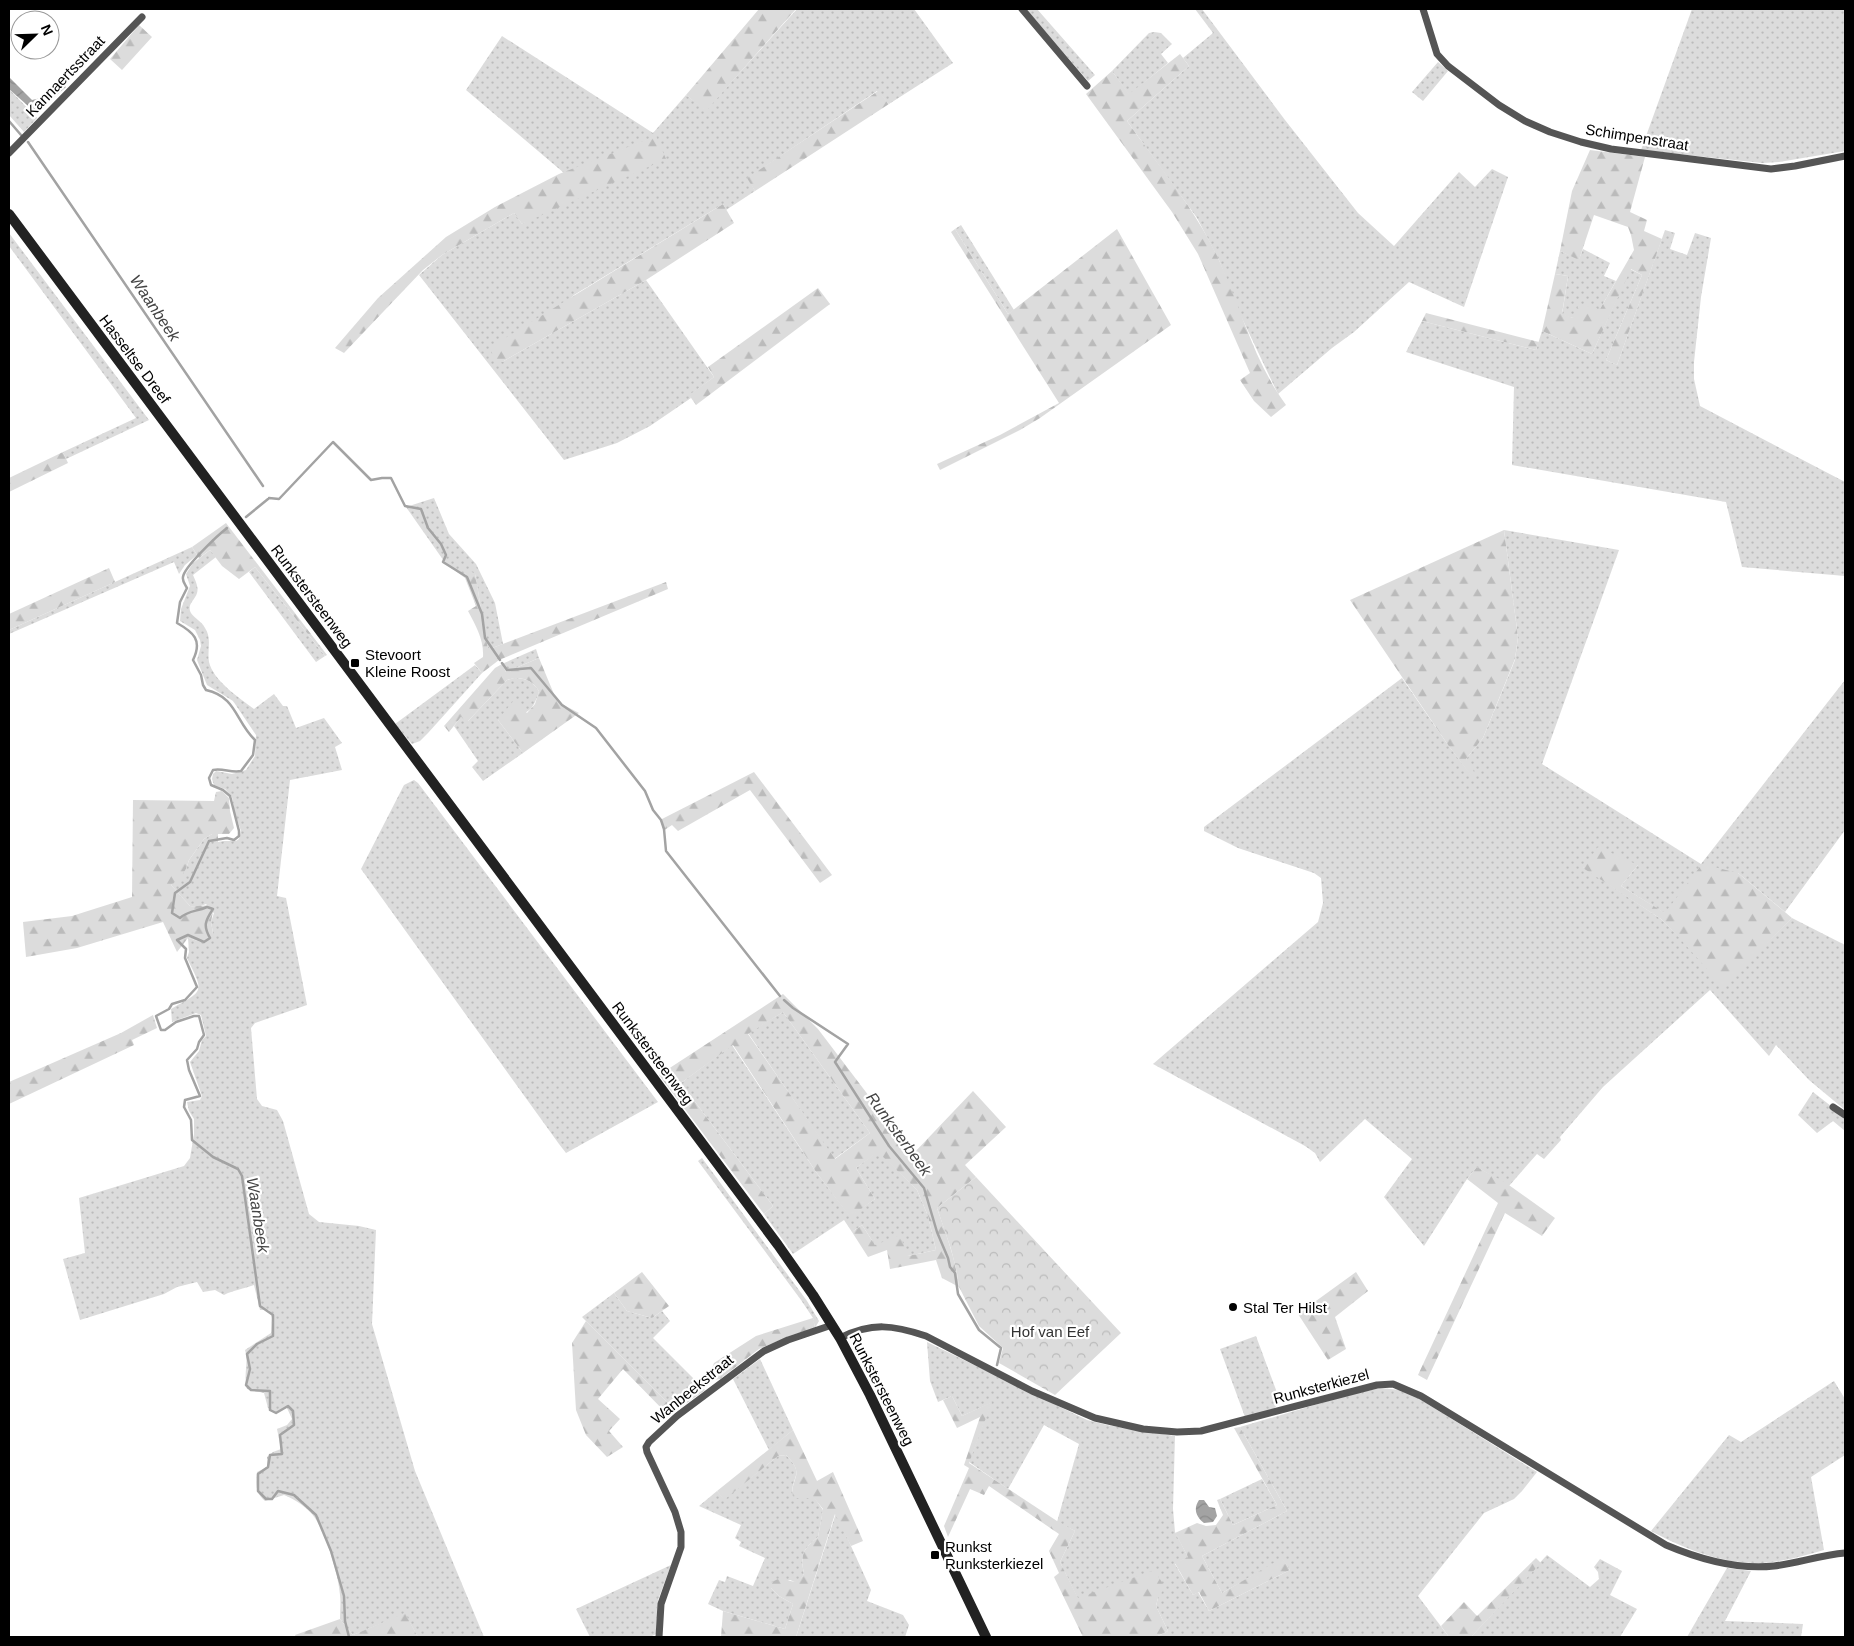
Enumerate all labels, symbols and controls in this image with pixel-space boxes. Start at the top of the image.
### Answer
north arrow [10,10,60,60]
text: N [38,22,56,38]
street label: Kannaertsstraat [22,31,108,120]
street label: Schimpenstraat [1584,120,1691,154]
water label: Waanbeek [127,272,184,345]
street label: Hasseltse Dreef [96,311,174,407]
street label: Runkstersteenweg [268,541,356,651]
place label: Stevoort Kleine Roost [365,646,451,680]
marker: Stevoort Kleine Roost [349,657,361,669]
street label: Runkstersteenweg [609,998,697,1108]
water label: Runksterbeek [863,1089,935,1180]
water label: Waanbeek [244,1176,273,1255]
place label: Stal Ter Hilst [1243,1299,1328,1316]
marker: Stal Ter Hilst [1227,1301,1239,1313]
park label: Hof van Eef [1011,1323,1090,1340]
street label: Runkstersteenweg [846,1330,918,1448]
street label: Wanbeekstraat [648,1350,737,1427]
street label: Runksterkiezel [1271,1365,1371,1407]
place label: Runkst Runksterkiezel [945,1538,1043,1572]
marker: Runkst Runksterkiezel [929,1549,941,1561]

